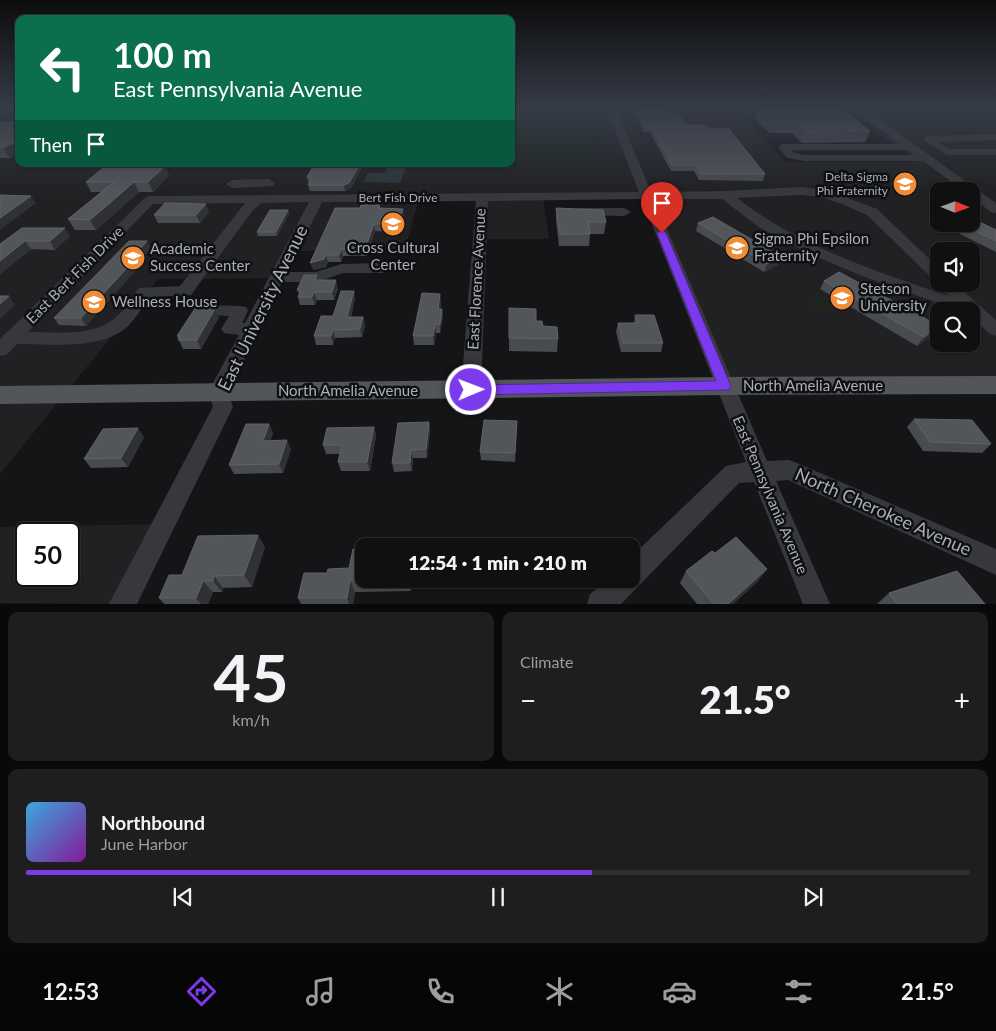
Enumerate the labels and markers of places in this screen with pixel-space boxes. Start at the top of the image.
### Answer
place label: Delta Sigma Phi Fraternity [817,169,889,198]
school or university icon: Delta Sigma Phi Fraternity [892,171,918,197]
pin [641,182,683,233]
school or university icon: Cross Cultural Center [380,211,406,237]
place label: Sigma Phi Epsilon Fraternity [754,229,869,264]
school or university icon: Sigma Phi Epsilon Fraternity [724,235,750,261]
place label: Cross Cultural Center [347,238,439,273]
place label: Academic Success Center [150,239,250,274]
school or university icon: Academic Success Center [120,245,146,271]
place label: Stetson University [860,279,927,314]
school or university icon: Stetson University [829,285,855,311]
school or university icon: Wellness House [81,289,107,315]
place label: Wellness House [112,292,217,310]

